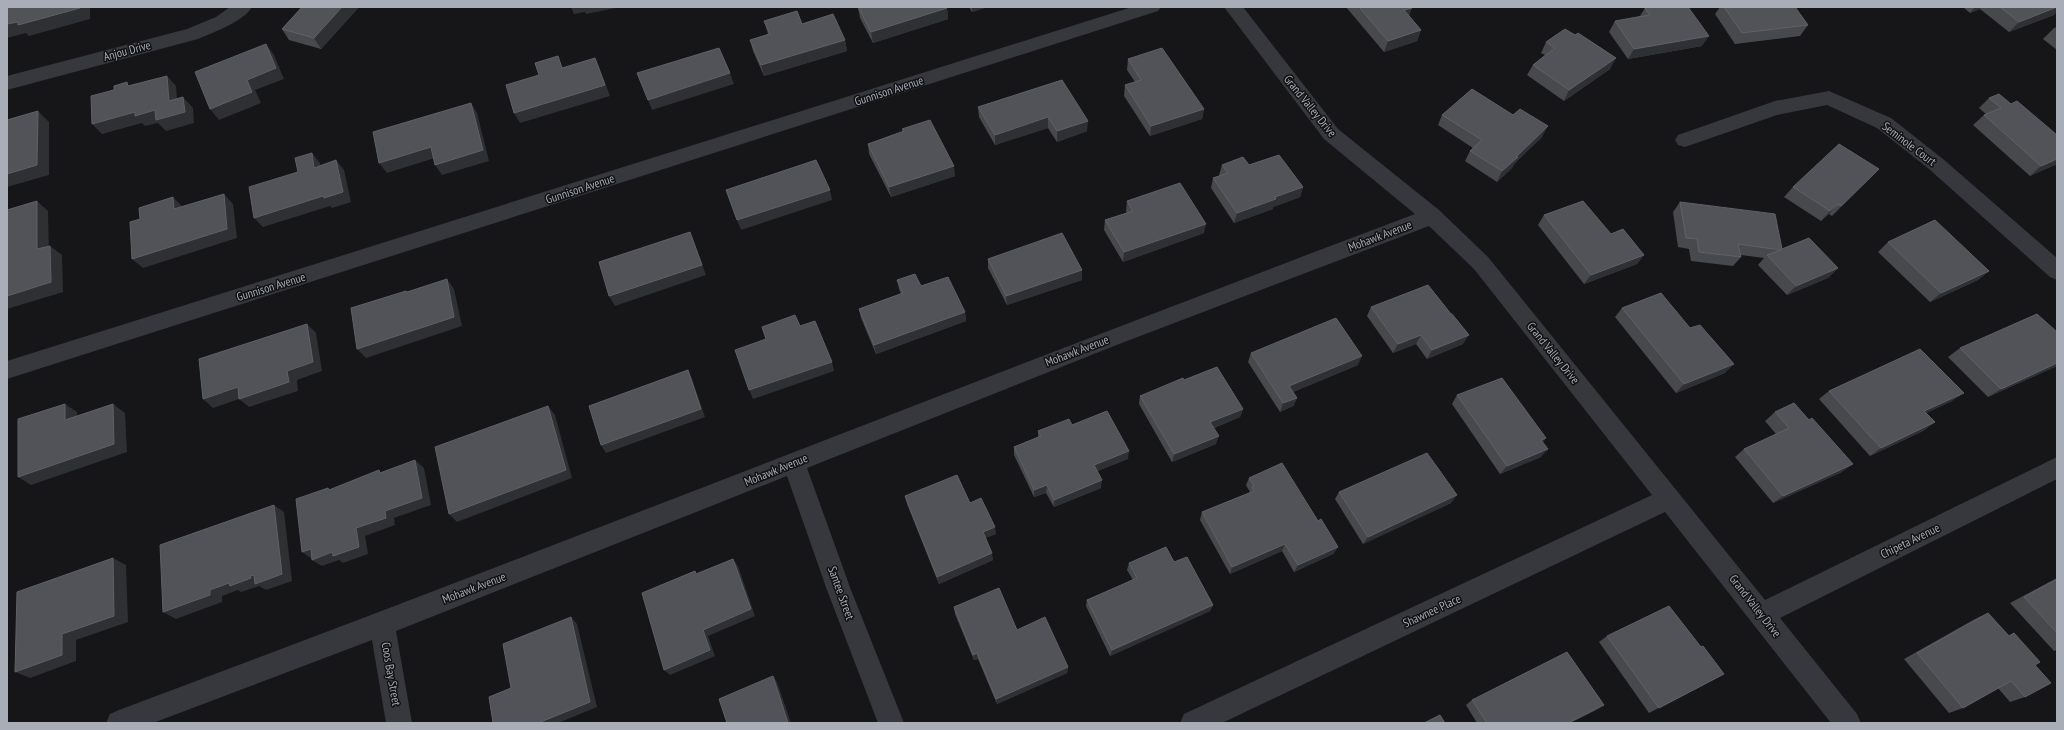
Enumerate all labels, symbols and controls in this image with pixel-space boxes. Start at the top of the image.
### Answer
street label: Anjou Drive [102,37,152,64]
street label: Gunnison Avenue [853,72,925,109]
street label: Grand Valley Drive [1281,72,1340,140]
street label: Seminole Court [1879,118,1940,169]
street label: Gunnison Avenue [544,170,616,207]
street label: Mohawk Avenue [1346,217,1414,255]
street label: Gunnison Avenue [235,269,307,304]
street label: Grand Valley Drive [1524,319,1583,387]
street label: Mohawk Avenue [1043,332,1111,370]
street label: Mohawk Avenue [742,450,810,489]
street label: Chipeta Avenue [1878,520,1942,561]
street label: Santee Street [825,564,858,622]
street label: Mohawk Avenue [440,569,508,607]
street label: Grand Valley Drive [1726,571,1785,640]
street label: Shawnee Place [1401,591,1463,630]
street label: Coos Bay Street [379,641,405,707]

